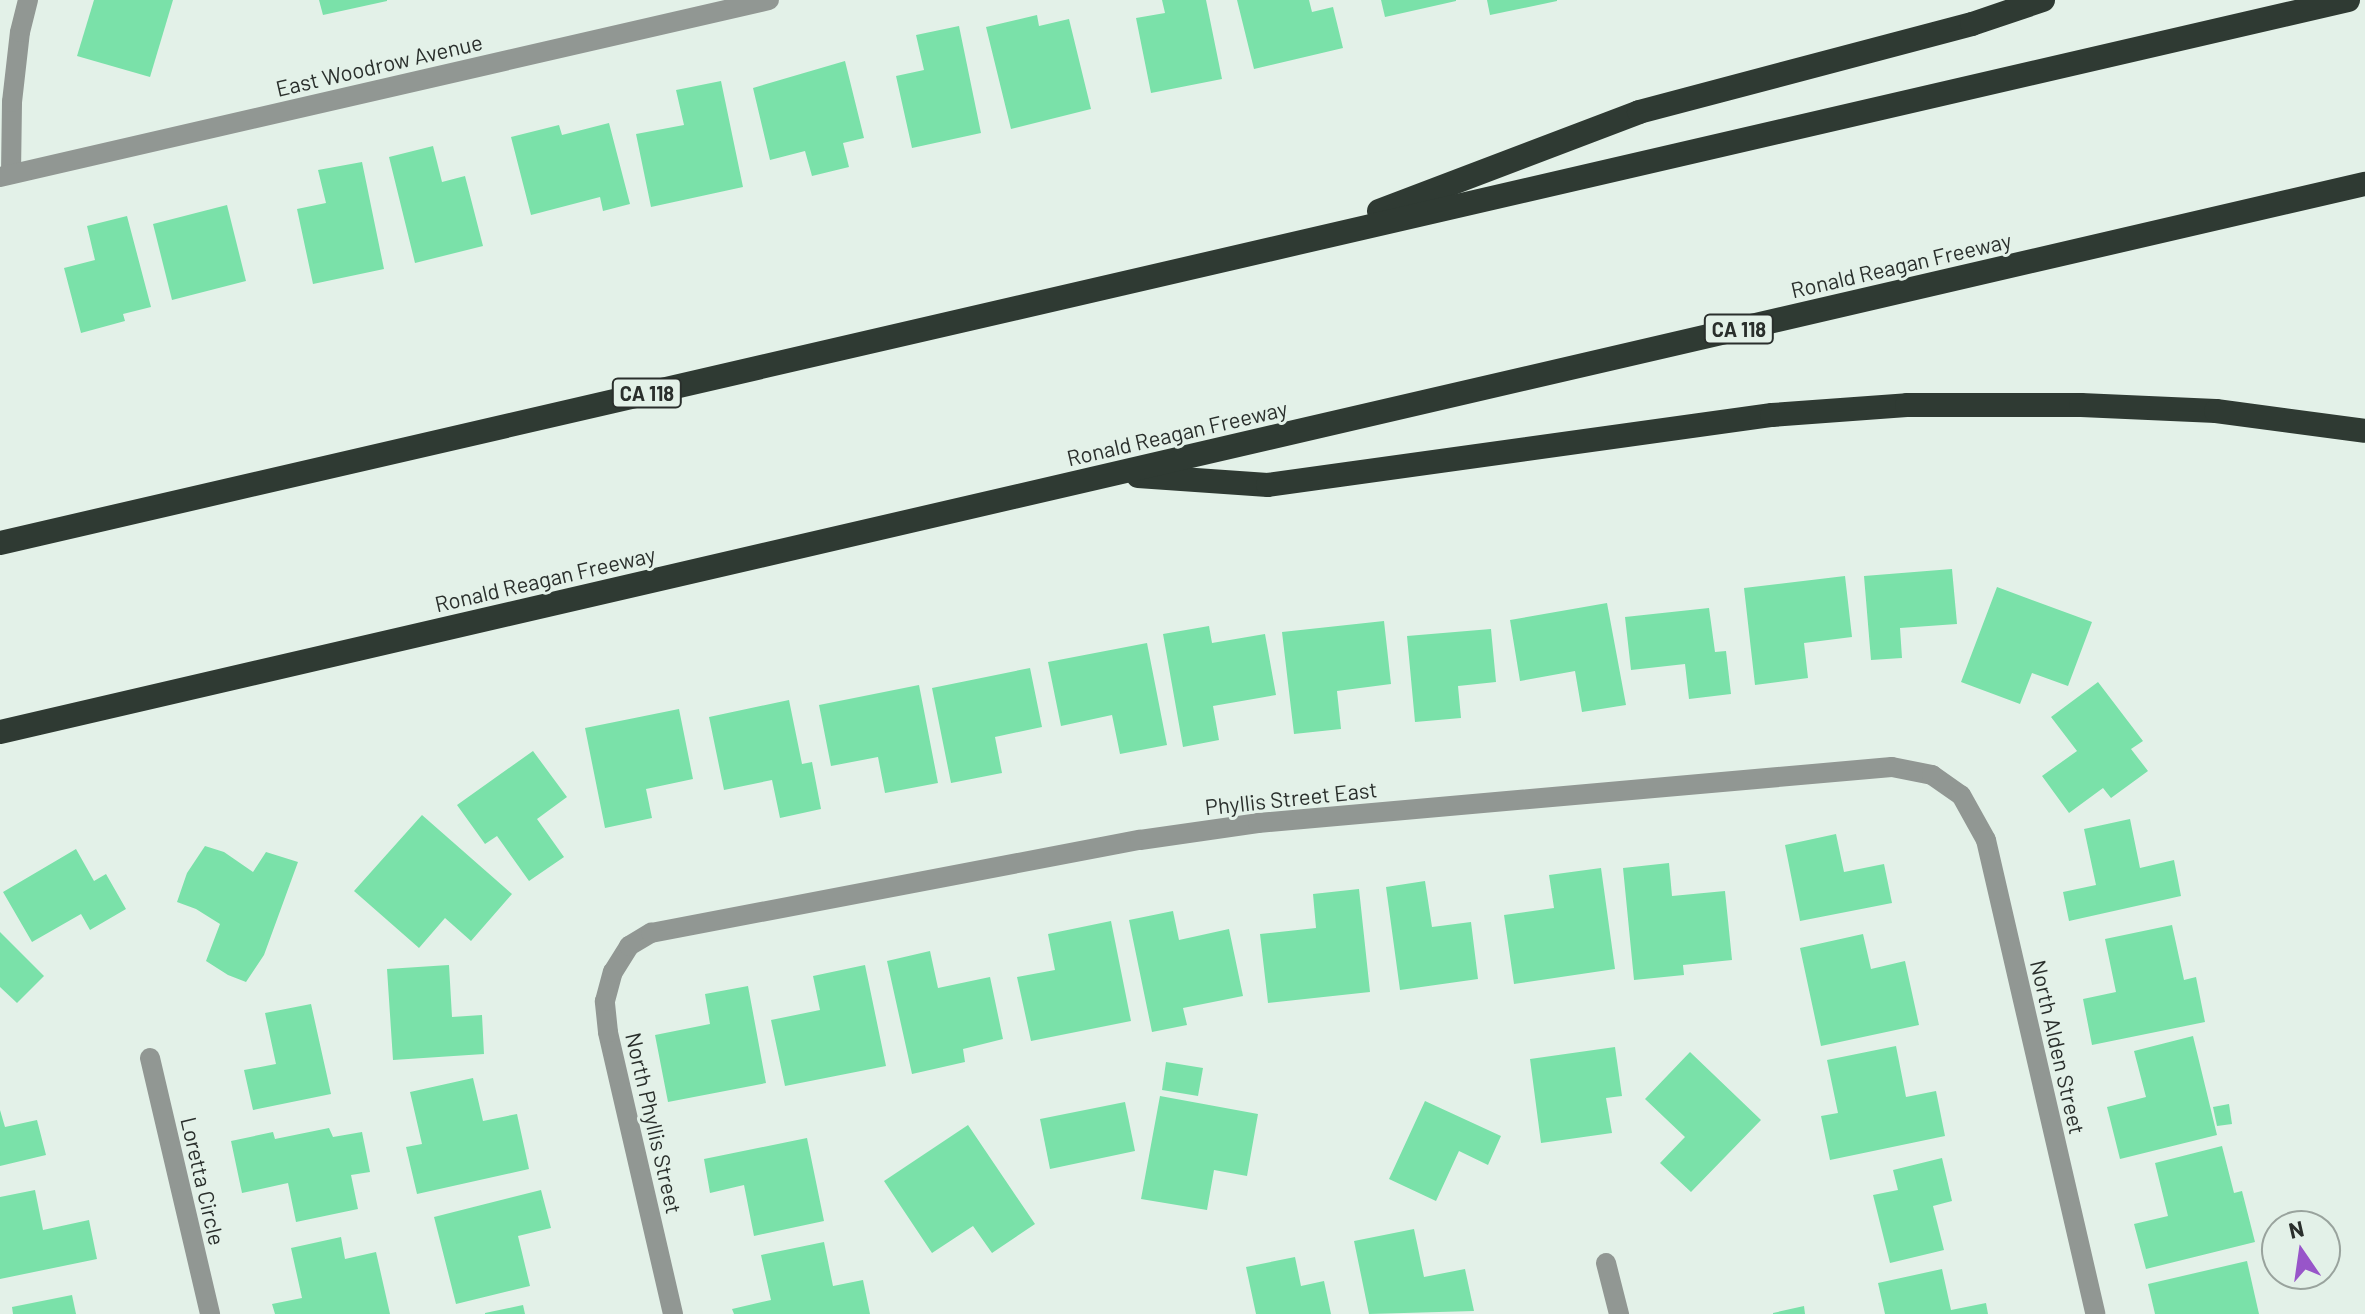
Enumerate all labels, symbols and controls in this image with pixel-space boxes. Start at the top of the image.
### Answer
street label: East Woodrow Avenue [273,28,485,102]
street label: Ronald Reagan Freeway [1788,227,2014,303]
road number: CA 118 [1703,313,1775,345]
road number: CA 118 [611,377,683,409]
street label: Ronald Reagan Freeway [1064,395,1290,471]
street label: Ronald Reagan Freeway [432,541,658,617]
street label: Phyllis Street East [1204,776,1378,820]
street label: North Alden Street [2025,957,2091,1137]
street label: North Phyllis Street [620,1030,688,1216]
street label: Loretta Circle [175,1114,231,1248]
north arrow [2261,1210,2341,1290]
text: N [2286,1214,2306,1243]

